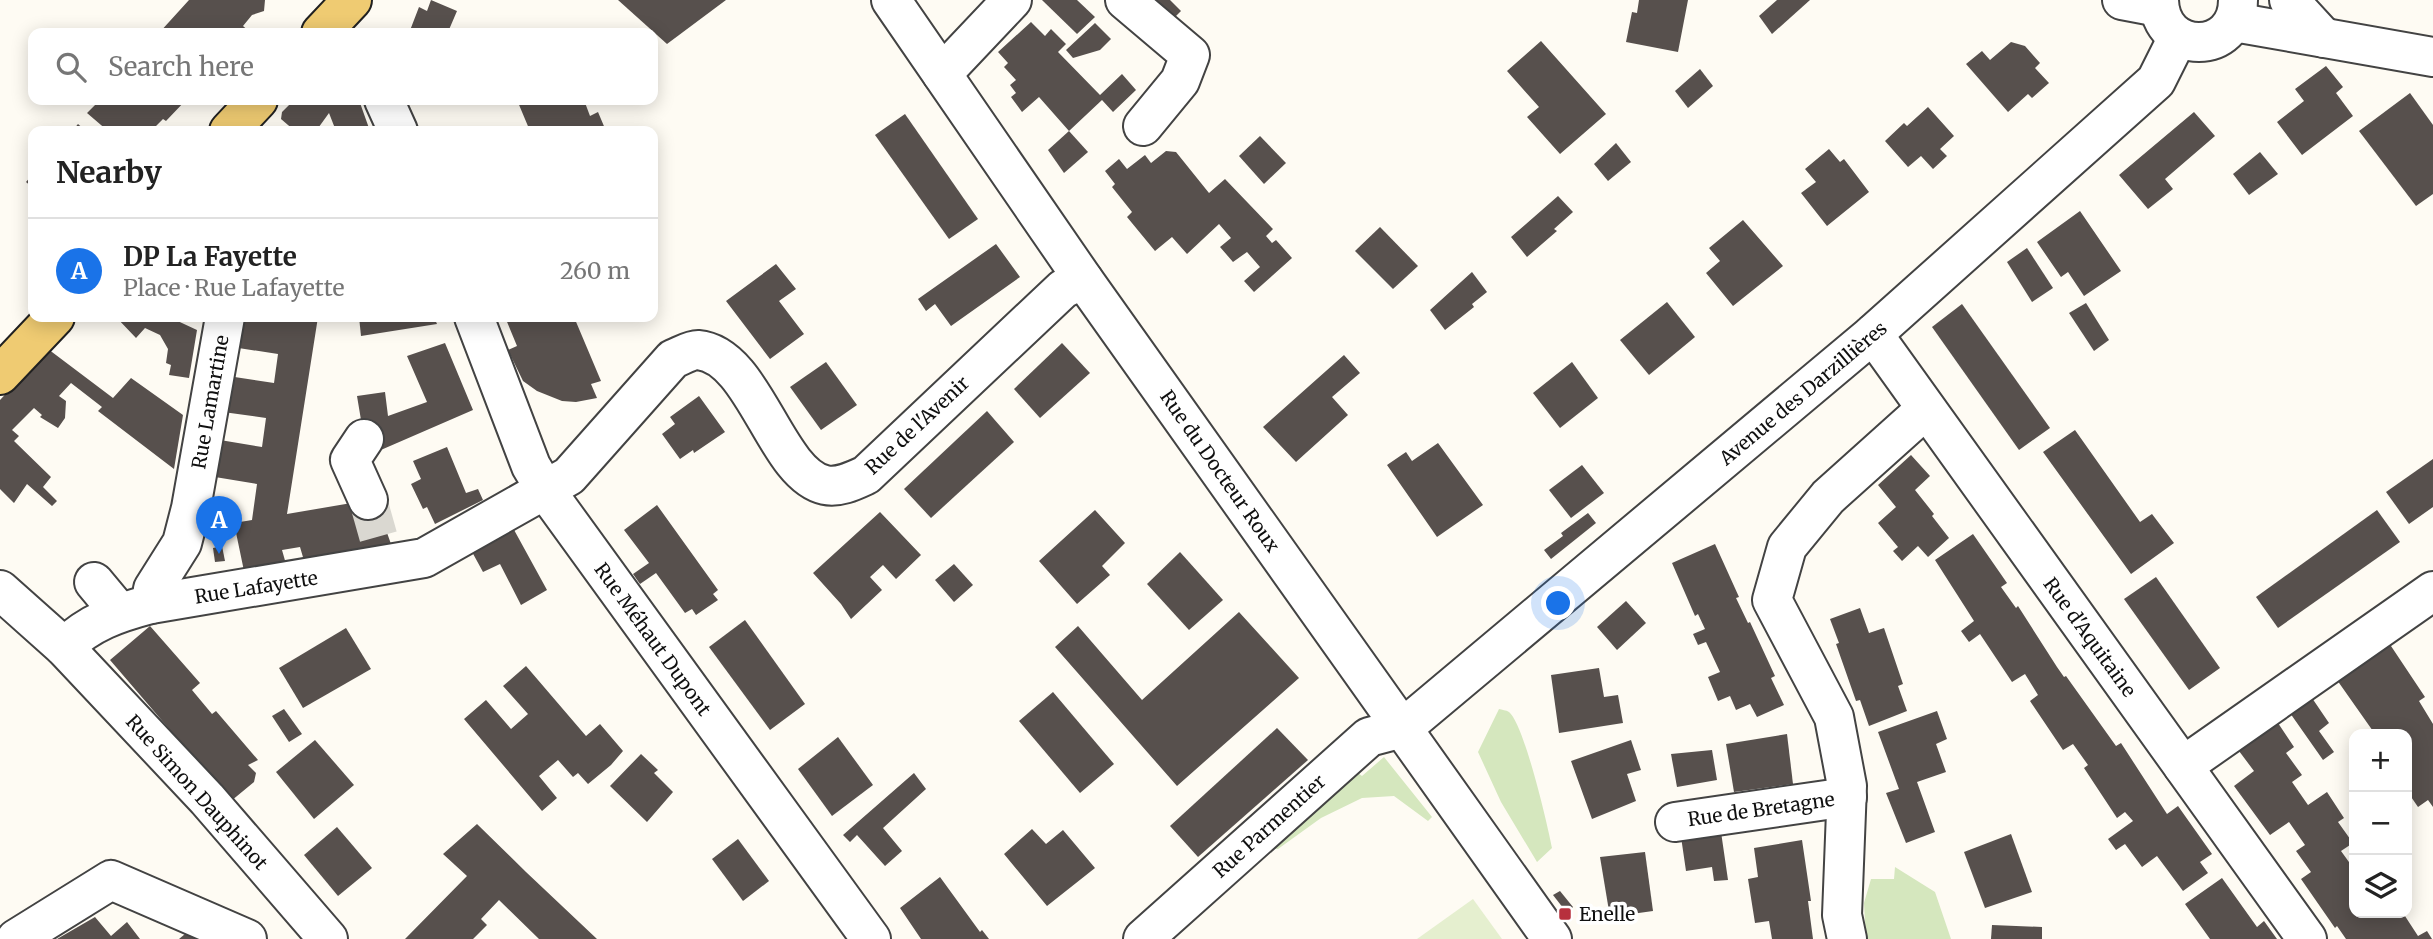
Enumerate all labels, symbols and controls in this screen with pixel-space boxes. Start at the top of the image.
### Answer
search box [28,28,658,105]
icon: search [52,48,90,86]
text: Search here [108,50,254,83]
text: Nearby [56,153,162,191]
text: DP La Fayette [123,240,297,273]
text: A [71,256,87,285]
text: 260 m [560,256,630,285]
text: Place · Rue Lafayette [123,273,344,302]
street label: Avenue des Darzillières [1714,316,1892,471]
street label: Rue Lamartine [186,333,234,471]
street label: Rue de l'Avenir [860,370,974,479]
street label: Rue du Docteur Roux [1155,385,1285,557]
pin: A [196,496,242,554]
street label: Rue Méhaut Dupont [590,558,717,721]
street label: Rue Lafayette [193,565,319,609]
street label: Rue d'Aquitaine [2039,573,2141,702]
your location [1541,586,1575,620]
street label: Rue Simon Dauphinot [121,709,273,875]
map controls [2349,729,2412,918]
button: + [2349,729,2412,792]
street label: Rue Parmentier [1208,769,1331,883]
street label: Rue de Bretagne [1686,787,1836,831]
button: − [2349,792,2412,855]
button: layers [2349,855,2412,918]
place label: Enelle [1579,902,1635,926]
marker: Enelle [1557,906,1573,922]

